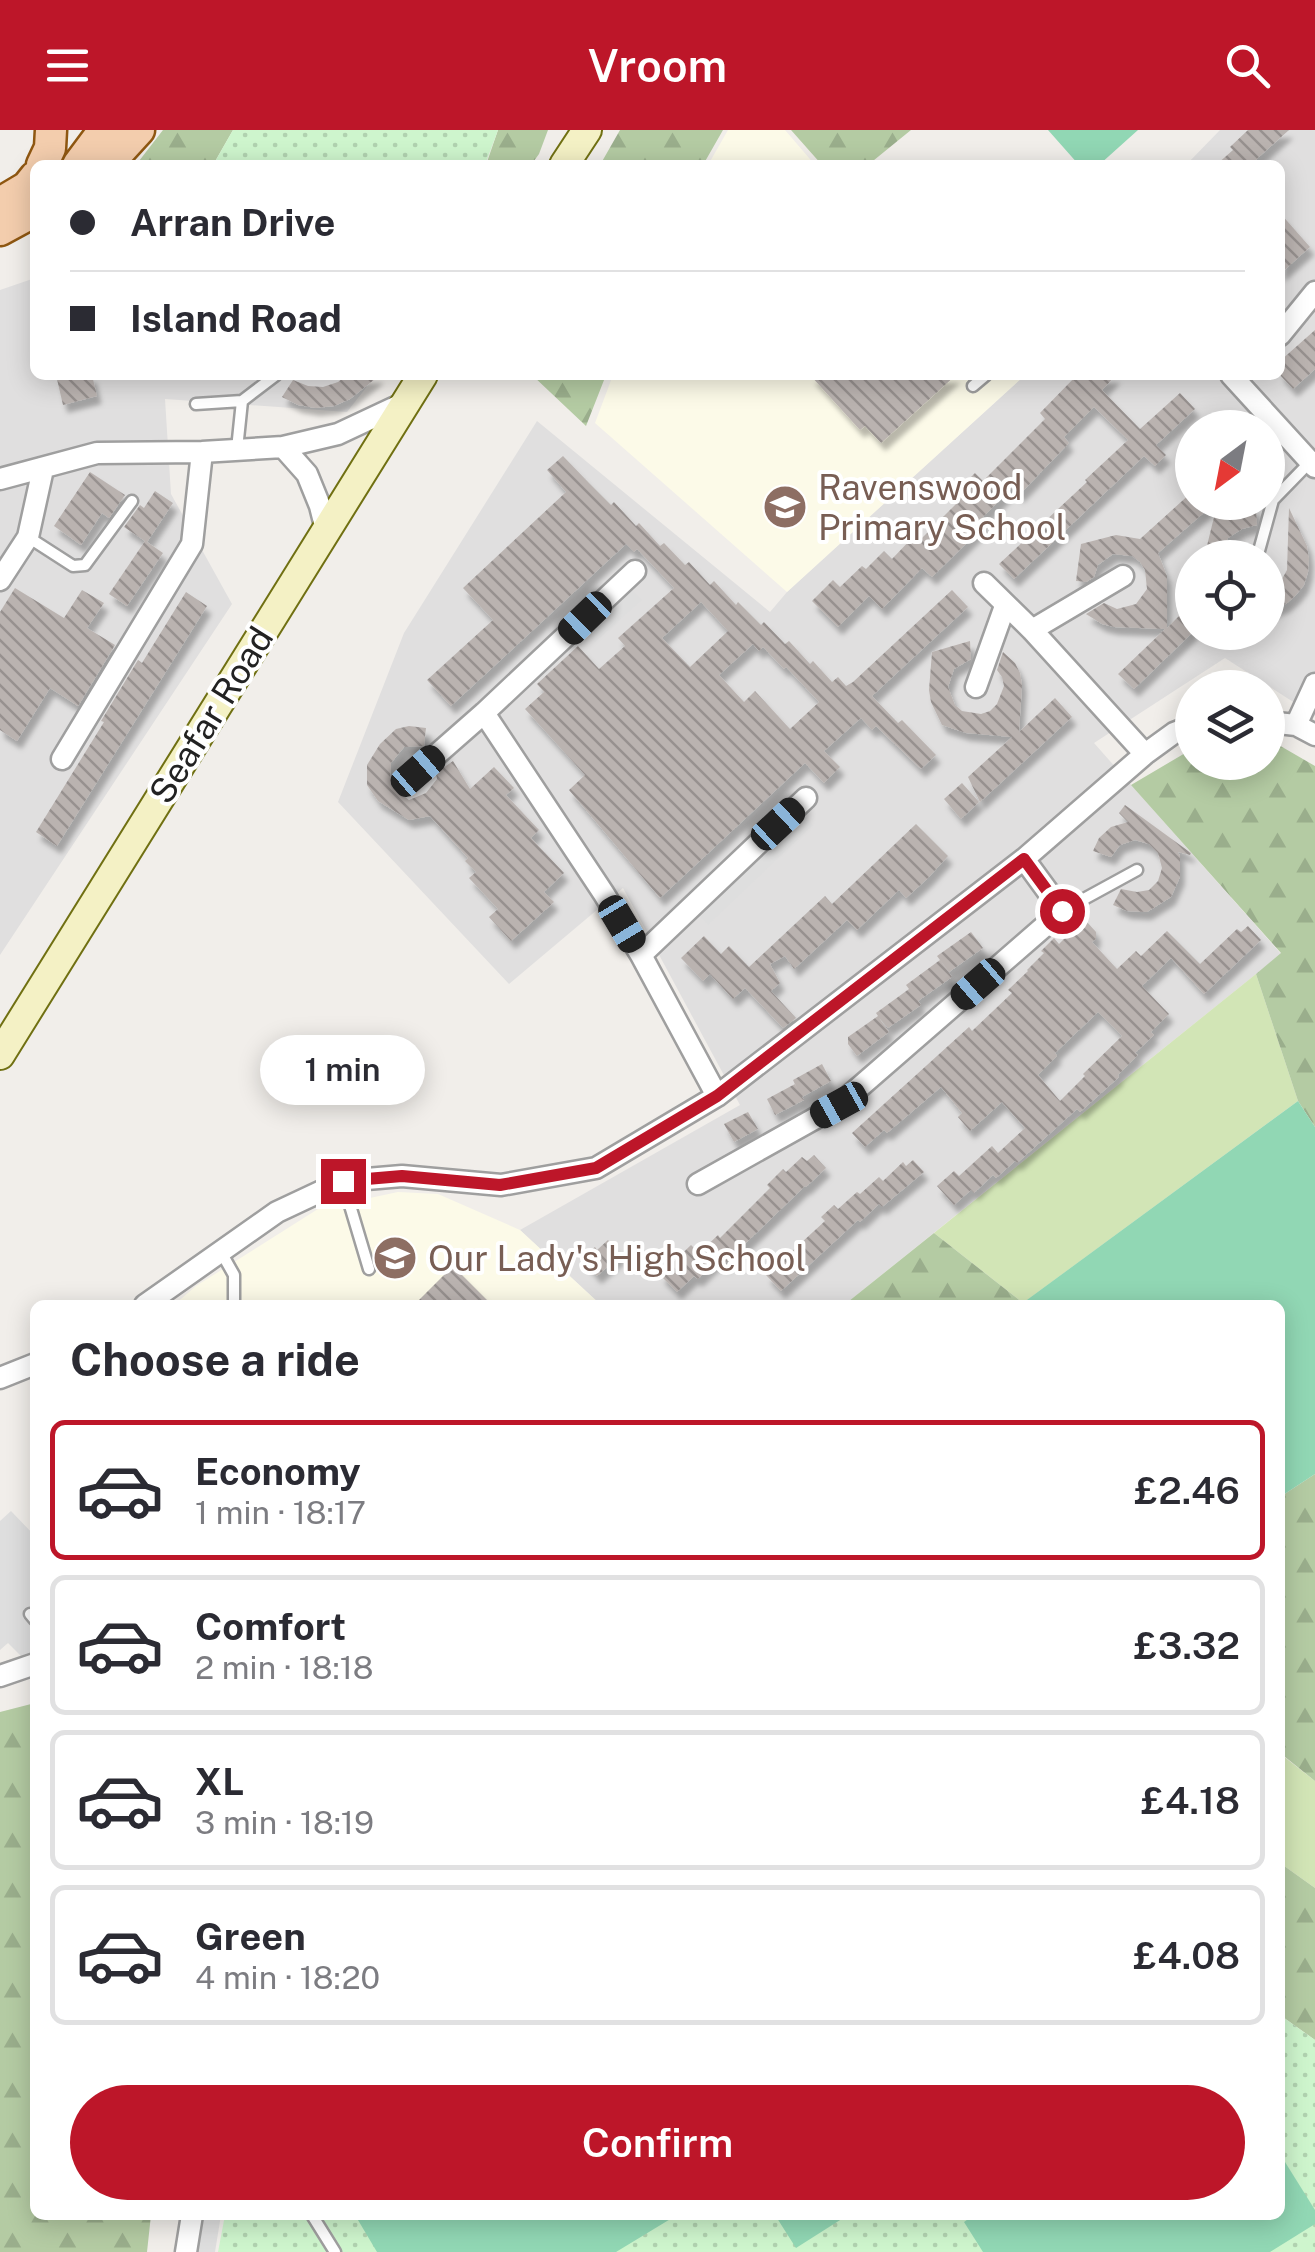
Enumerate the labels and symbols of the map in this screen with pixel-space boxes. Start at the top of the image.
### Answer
north arrow [1175,410,1285,520]
place label: Ravenswood Primary School [818,467,1066,548]
school or university icon: Ravenswood Primary School [762,484,808,530]
car [553,586,617,650]
street label: Seafar Road [141,619,281,811]
car [386,740,450,802]
car [746,793,810,855]
route start [1040,889,1085,934]
car [594,891,650,957]
car [946,953,1010,1015]
callout: 1 min [260,1036,426,1106]
car [805,1077,873,1133]
route end [321,1159,366,1204]
school or university icon: Our Lady's High School [372,1235,418,1281]
place label: Our Lady's High School [428,1238,806,1279]

